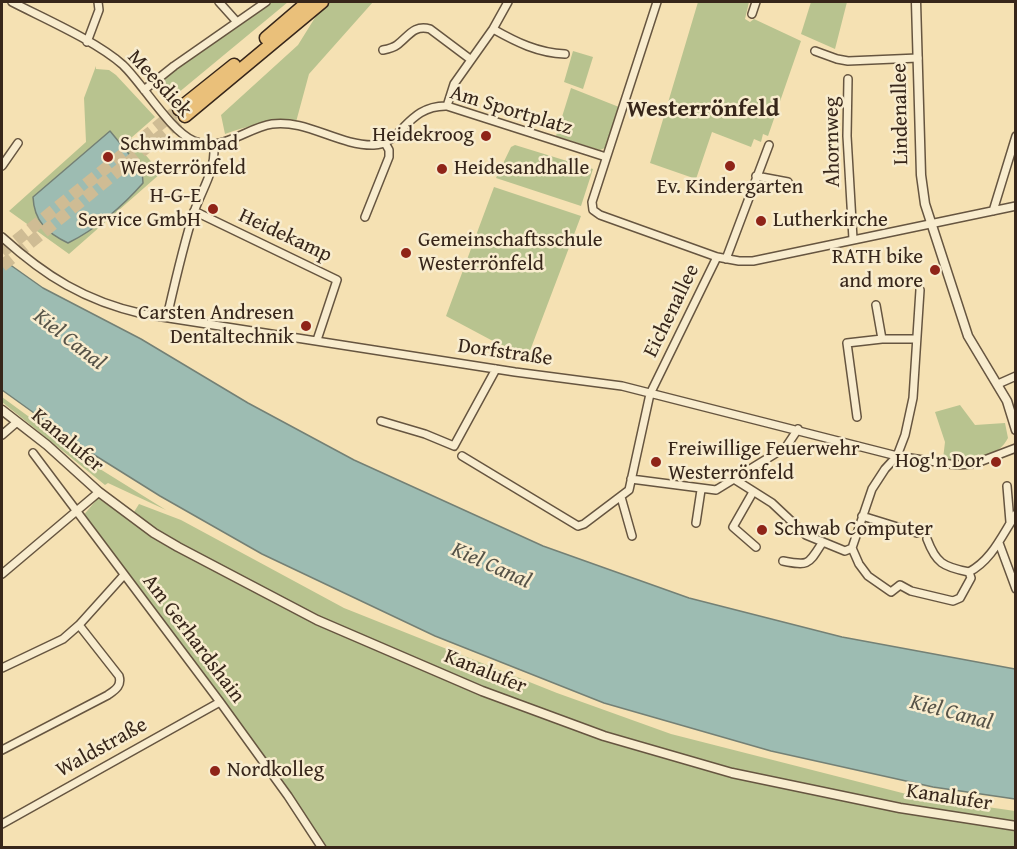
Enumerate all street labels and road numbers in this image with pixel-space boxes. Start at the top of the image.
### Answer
street label: Meesdiek [122,45,196,123]
street label: Lindenallee [888,63,914,165]
street label: Am Sportplatz [447,80,575,142]
street label: Ahornweg [820,97,846,187]
street label: Heidekamp [234,203,336,269]
street label: Eichenallee [639,260,705,362]
street label: Dorfstraße [456,334,554,372]
street label: Kanalufer [26,404,108,478]
street label: Am Gerhardshain [136,570,250,708]
street label: Kanalufer [440,644,530,700]
street label: Waldstraße [52,713,152,783]
street label: Kanalufer [904,779,994,817]

